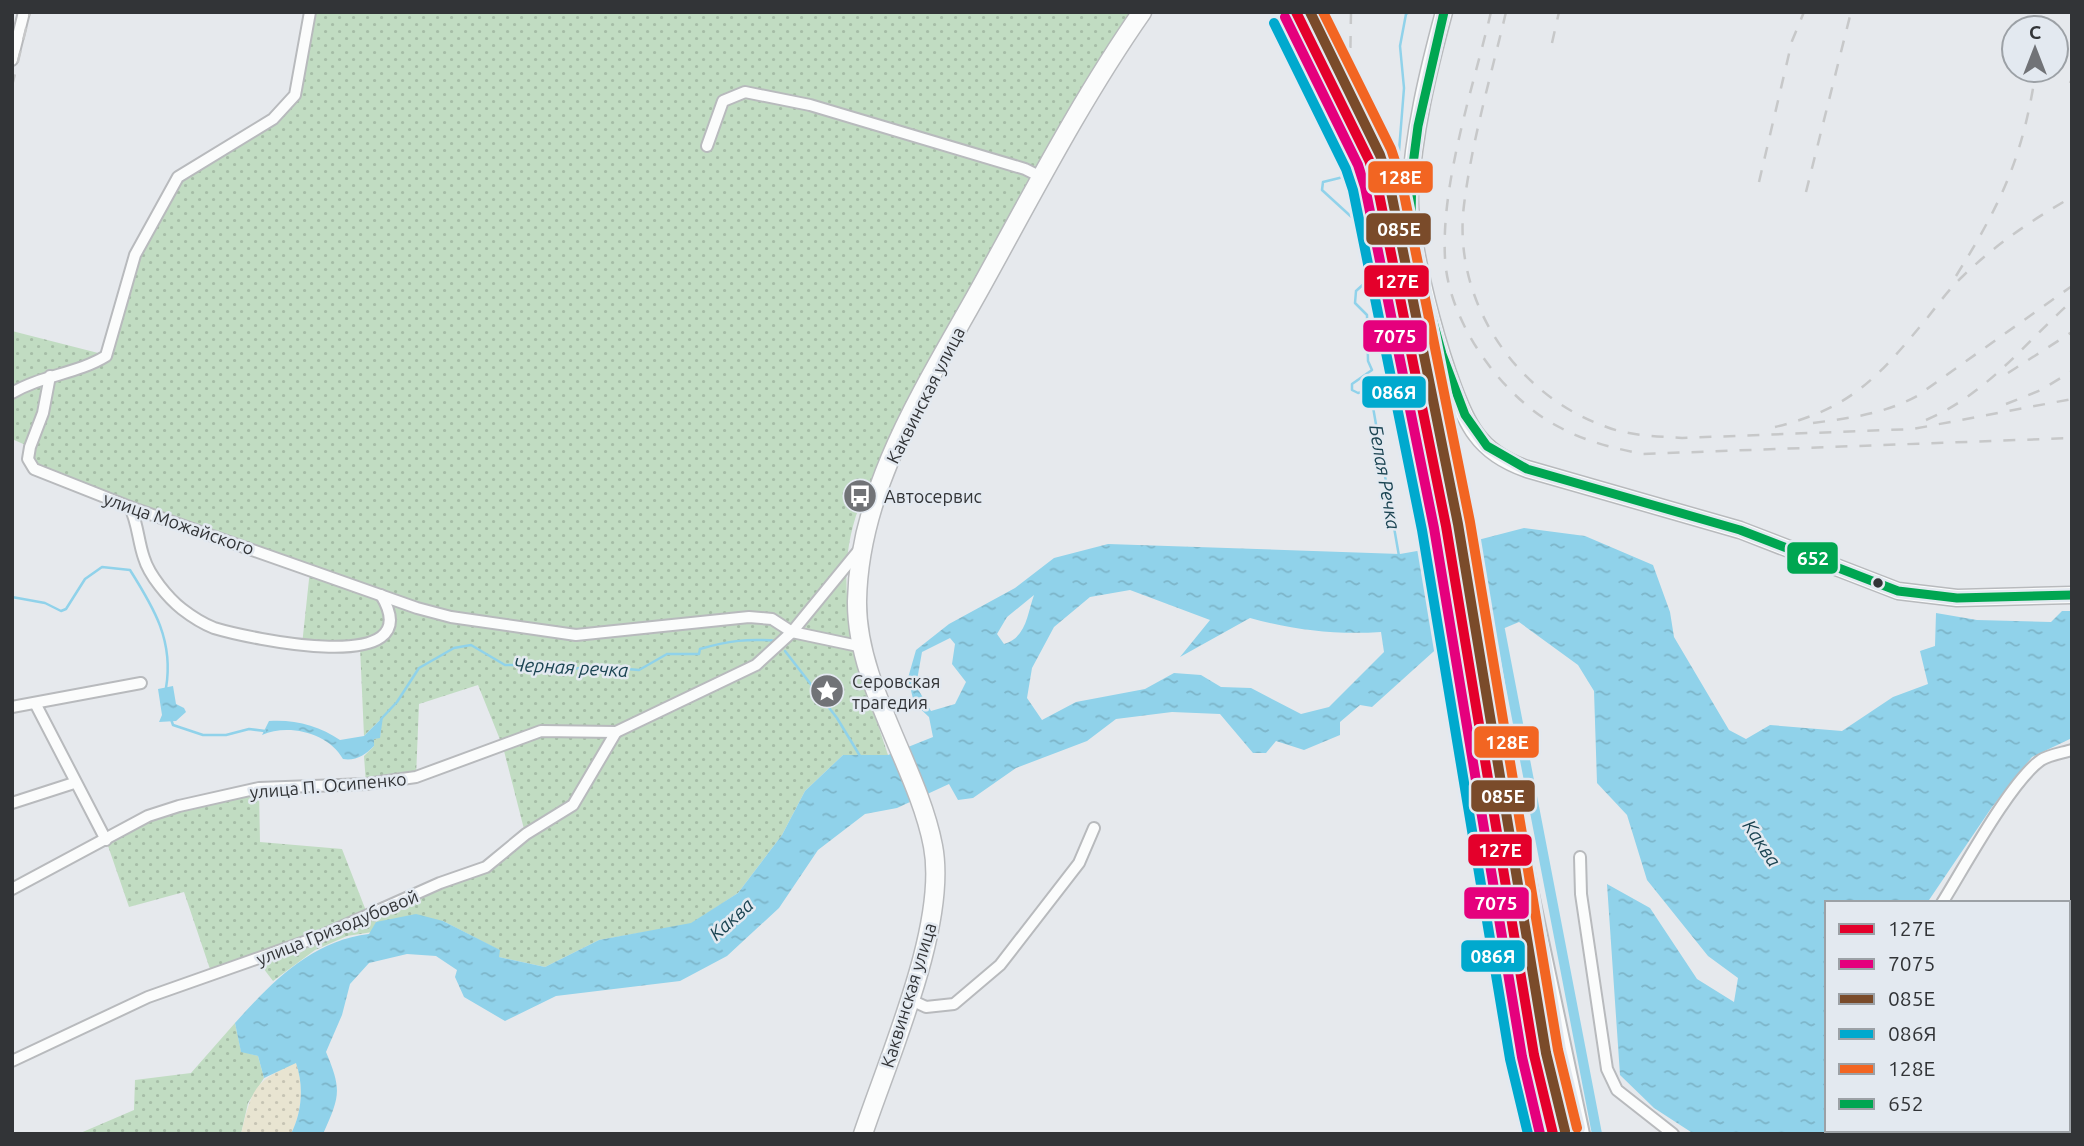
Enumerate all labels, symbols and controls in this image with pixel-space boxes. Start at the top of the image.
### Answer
north arrow [2000,14,2070,84]
text: С [2029,21,2041,43]
line badge: 128Е [1367,160,1434,194]
text: 128Е [1378,166,1422,188]
line badge: 085Е [1365,212,1432,246]
text: 085Е [1377,218,1421,240]
line badge: 127Е [1363,264,1430,298]
text: 127Е [1375,270,1419,292]
line badge: 7075 [1362,319,1428,353]
street label: Каквинская улица [882,323,968,467]
text: 7075 [1374,325,1416,347]
line badge: 086Я [1361,375,1427,409]
text: 086Я [1372,381,1416,403]
water label: Белая Речка [1365,423,1405,531]
bus stop icon: Автосервис [841,477,879,515]
place label: Автосервис [884,486,982,506]
street label: улица Можайского [101,488,257,558]
line badge: 652 [1786,541,1839,575]
text: 652 [1797,547,1829,569]
unlabelled marker [1871,576,1885,590]
water label: Черная речка [513,653,629,681]
place label: Серовская трагедия [852,671,941,712]
place icon: Серовская трагедия [808,672,846,710]
line badge: 128Е [1473,725,1540,759]
text: 128Е [1485,731,1529,753]
street label: улица П. Осипенко [249,768,407,802]
line badge: 085Е [1470,779,1536,813]
text: 085Е [1481,785,1525,807]
water label: Каква [1738,815,1786,871]
line badge: 127Е [1467,833,1533,867]
text: 127Е [1478,839,1522,861]
street label: улица Гризодубовой [253,885,421,969]
line badge: 7075 [1463,886,1530,920]
text: 7075 [1475,892,1517,914]
water label: Каква [704,894,758,944]
legend [1825,901,2070,1132]
text: 127Е [1888,916,1935,940]
street label: Каквинская улица [876,920,940,1070]
line badge: 086Я [1460,939,1526,973]
text: 086Я [1471,945,1515,967]
text: 7075 [1888,951,1935,975]
text: 085Е [1888,986,1935,1010]
text: 086Я [1888,1021,1937,1045]
text: 128Е [1888,1056,1935,1080]
text: 652 [1888,1091,1924,1115]

